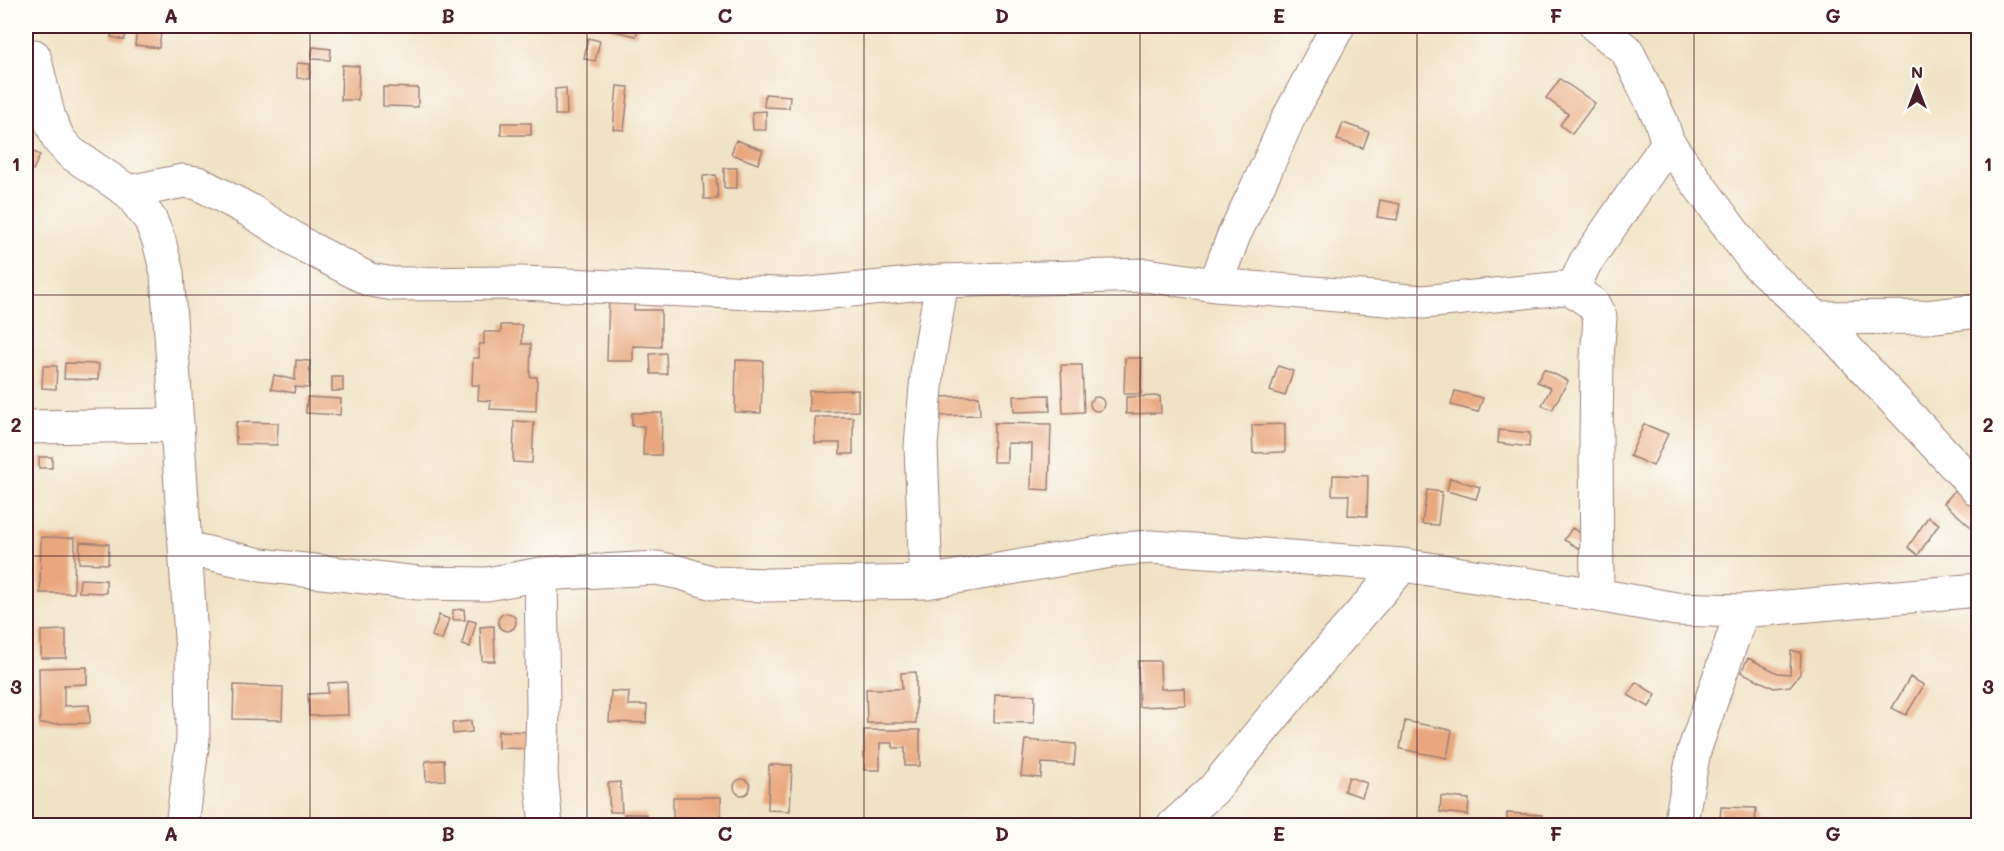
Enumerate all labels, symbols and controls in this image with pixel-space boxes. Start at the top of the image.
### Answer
text: A [164,2,178,28]
text: B [441,2,455,28]
text: C [718,2,733,28]
text: D [995,2,1009,28]
text: E [1273,2,1285,28]
text: F [1550,2,1563,28]
text: G [1825,2,1841,28]
north arrow [1887,57,1947,117]
text: N [1911,61,1923,82]
text: 1 [12,150,20,176]
text: 1 [1984,150,1992,176]
text: 2 [10,411,22,437]
text: 2 [1982,411,1994,437]
text: 3 [10,673,22,699]
text: 3 [1982,673,1994,699]
text: A [164,820,178,846]
text: B [441,820,455,846]
text: C [718,820,733,846]
text: D [995,820,1009,846]
text: E [1273,820,1285,846]
text: F [1550,820,1563,846]
text: G [1825,820,1841,846]

